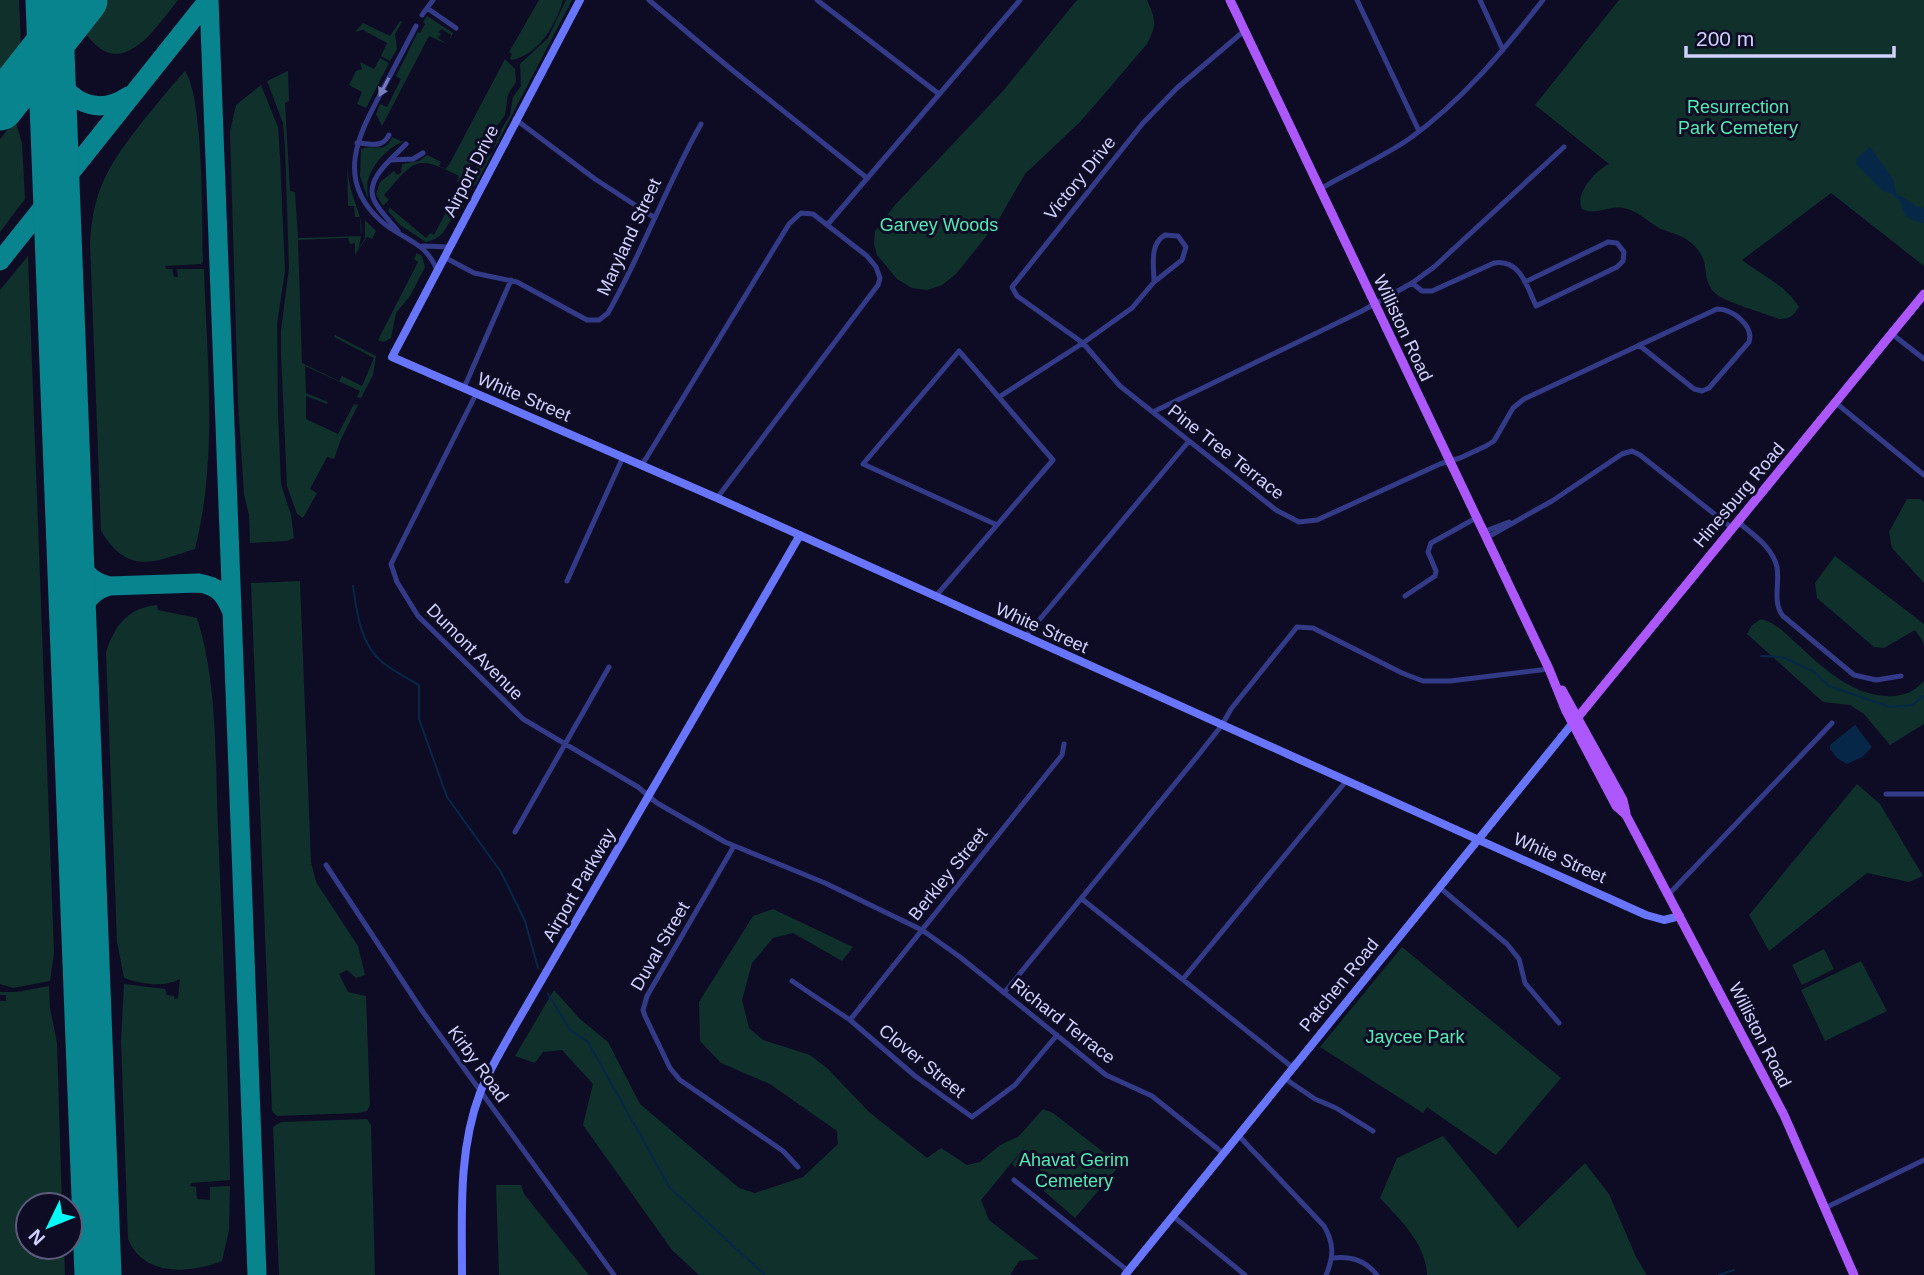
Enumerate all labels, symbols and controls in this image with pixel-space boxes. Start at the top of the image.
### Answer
scale bar [1686,14,1894,58]
text: 200 m [1696,27,1754,50]
one-way arrow [379,77,390,97]
park label: Resurrection Park Cemetery [1678,97,1798,138]
street label: Airport Drive [439,122,503,220]
street label: Victory Drive [1040,132,1120,224]
street label: Maryland Street [593,175,665,299]
park label: Garvey Woods [880,215,998,235]
street label: Williston Road [1370,272,1436,384]
street label: White Street [475,368,573,426]
street label: Pine Tree Terrace [1164,400,1288,504]
street label: Hinesburg Road [1690,439,1788,551]
street label: White Street [993,599,1091,657]
street label: Dumont Avenue [423,600,527,704]
street label: Berkley Street [905,824,991,924]
street label: Airport Parkway [539,825,619,945]
street label: White Street [1511,829,1609,887]
street label: Duval Street [627,898,693,994]
street label: Patchen Road [1295,934,1383,1036]
street label: Richard Terrace [1007,974,1119,1068]
street label: Williston Road [1725,979,1795,1091]
street label: Clover Street [875,1020,969,1102]
street label: Kirby Road [444,1022,512,1106]
park label: Jaycee Park [1365,1027,1466,1047]
park label: Ahavat Gerim Cemetery [1019,1150,1129,1191]
north arrow [14,1191,84,1261]
text: N [25,1225,49,1249]

